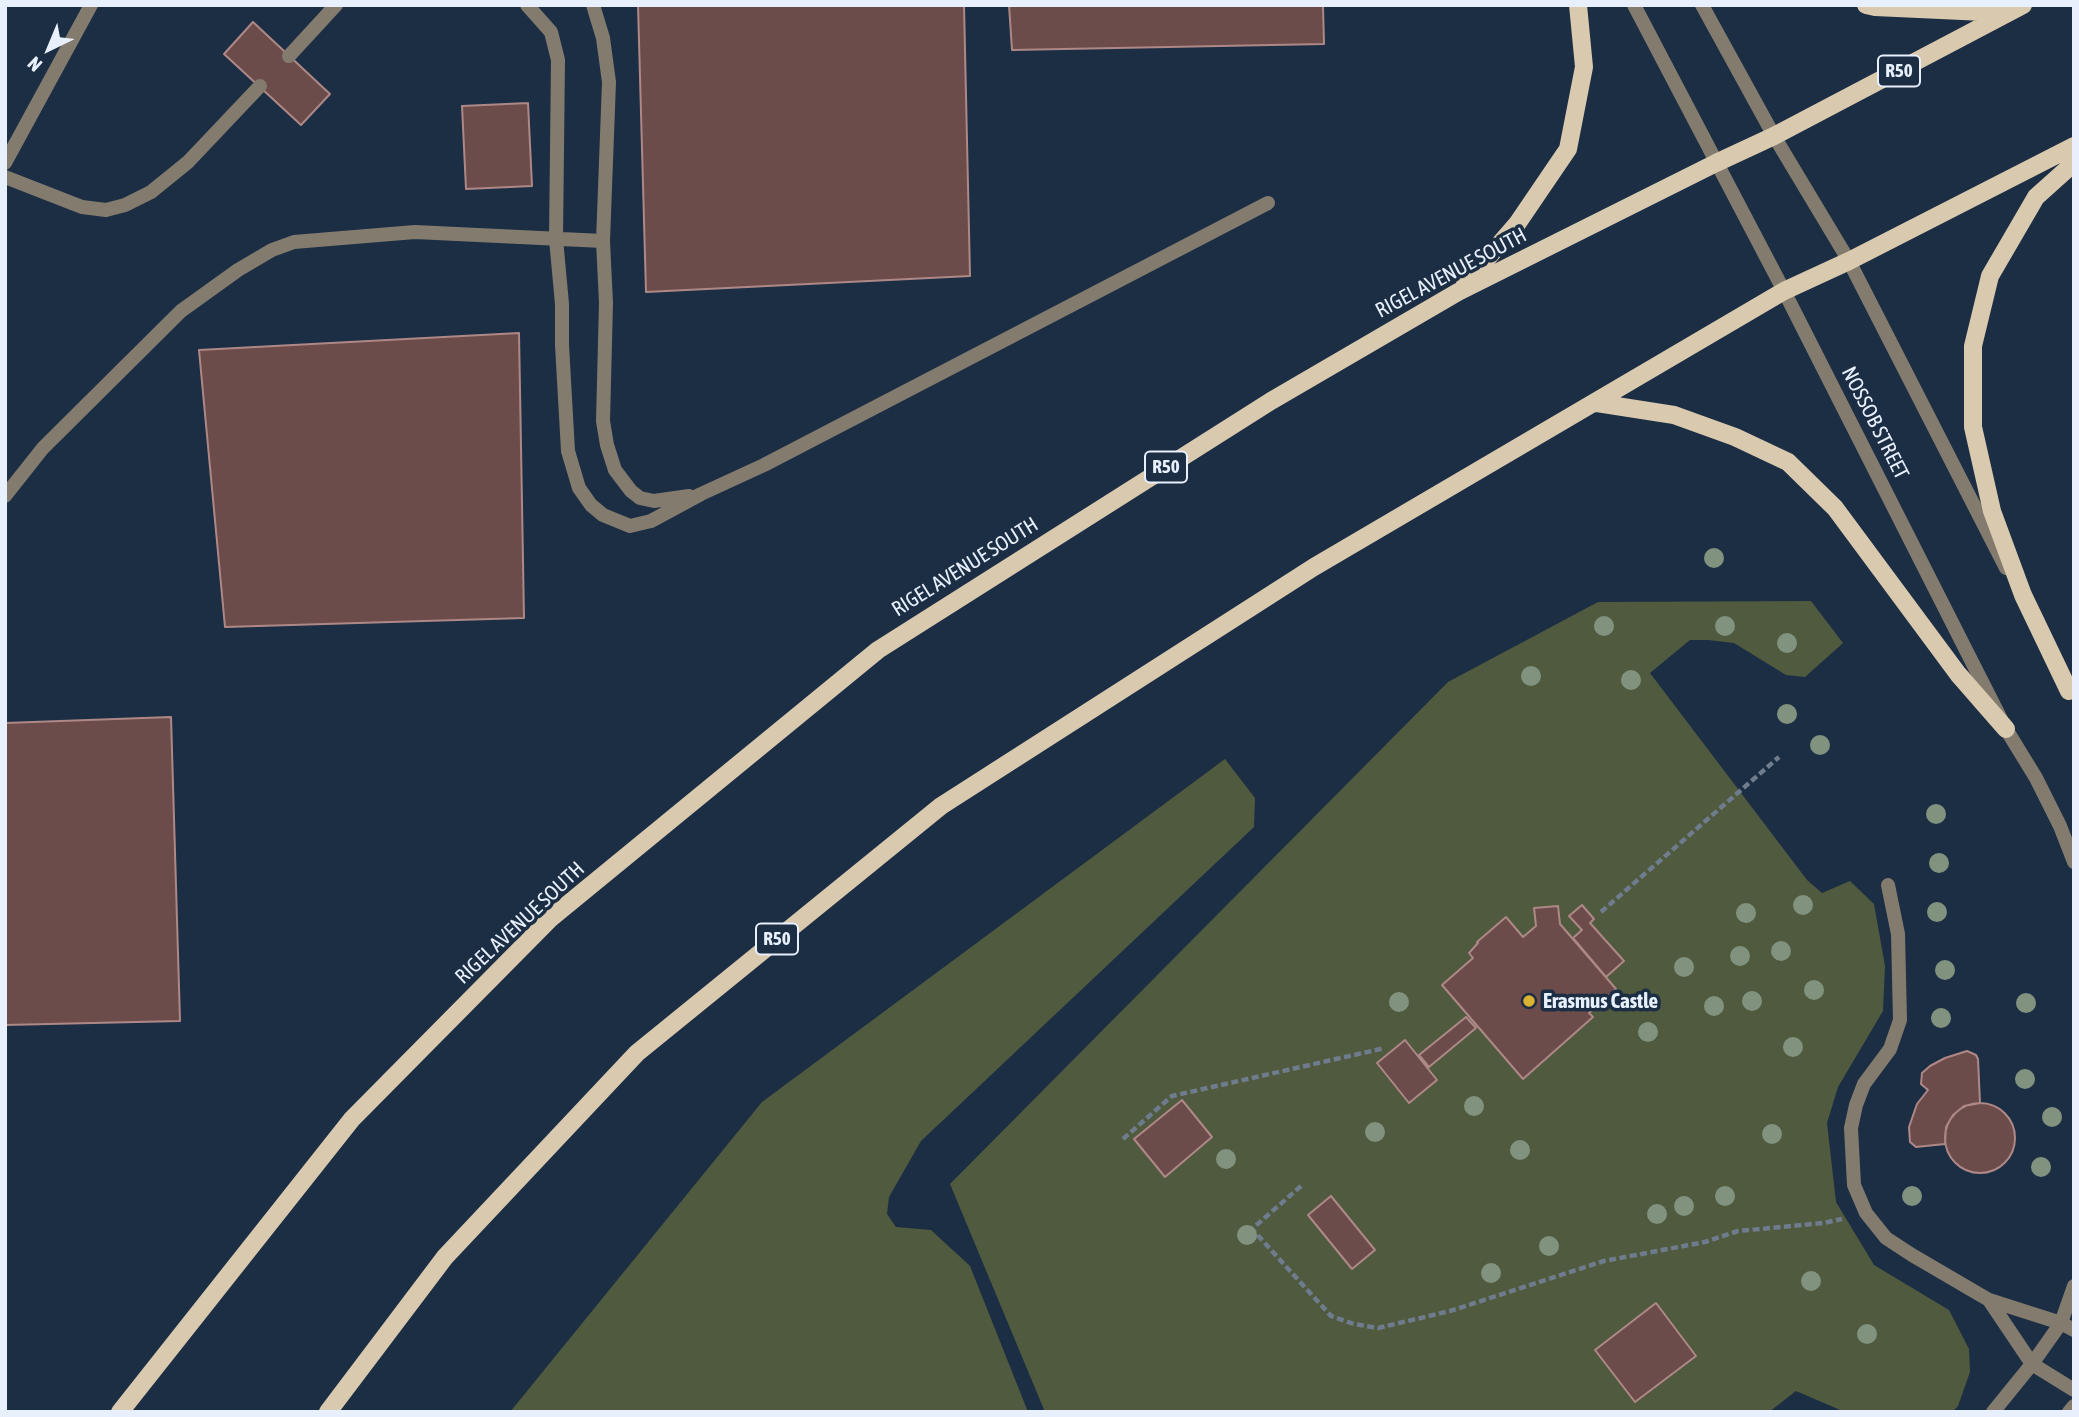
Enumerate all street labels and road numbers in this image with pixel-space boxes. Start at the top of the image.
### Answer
road number: R50 [1878,55,1920,86]
street label: RIGEL AVENUE SOUTH [1371,223,1531,323]
street label: NOSSOB STREET [1836,362,1914,484]
road number: R50 [1145,452,1187,482]
street label: RIGEL AVENUE SOUTH [887,512,1043,622]
street label: RIGEL AVENUE SOUTH [450,857,590,989]
road number: R50 [756,923,798,954]

